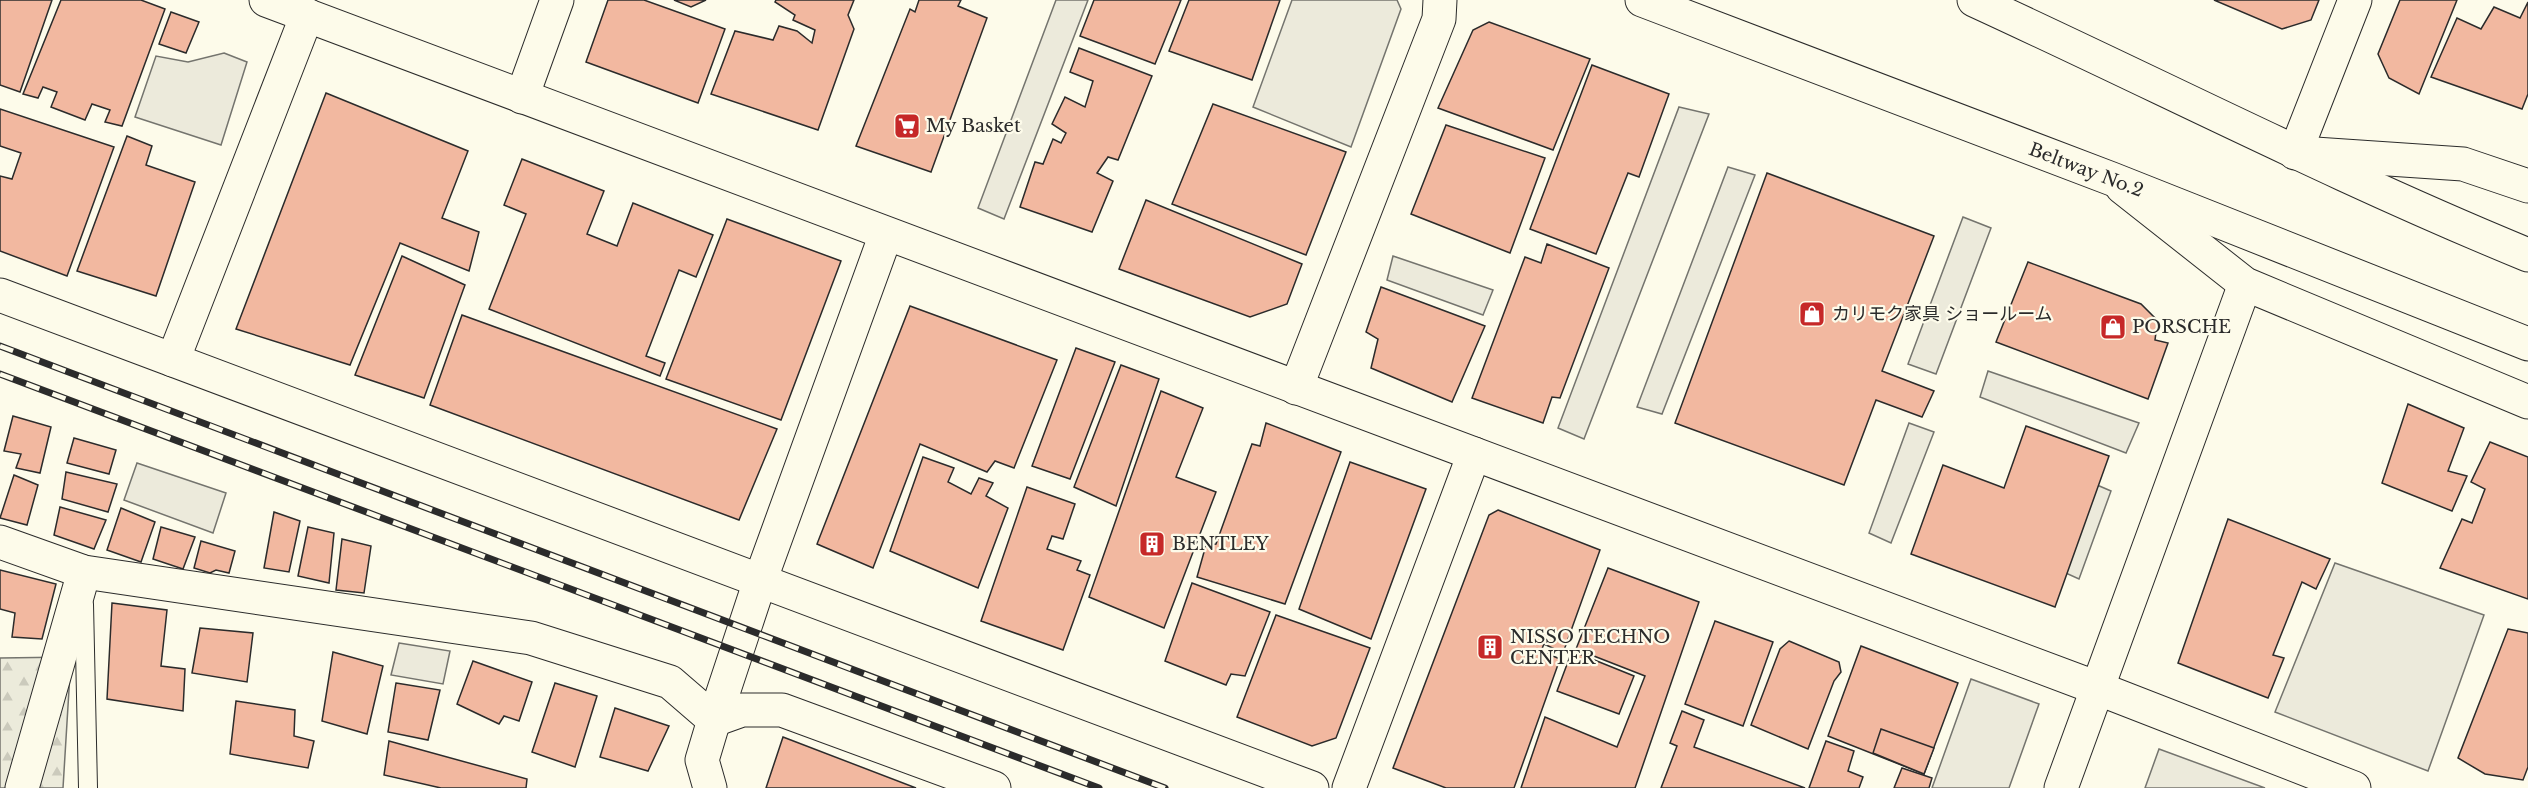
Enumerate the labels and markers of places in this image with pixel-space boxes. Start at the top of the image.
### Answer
supermarket icon: My Basket [892,111,922,141]
place label: My Basket [926,115,1021,137]
shop icon: カリモク家具 ショールーム [1797,299,1827,329]
place label: カリモク家具 ショールーム [1832,303,2053,325]
shop icon: PORSCHE [2098,312,2128,342]
place label: PORSCHE [2132,316,2231,338]
building icon: BENTLEY [1137,529,1167,559]
place label: BENTLEY [1172,533,1270,555]
place label: NISSO TECHNO CENTER [1510,626,1670,669]
building icon: NISSO TECHNO CENTER [1475,632,1505,662]

